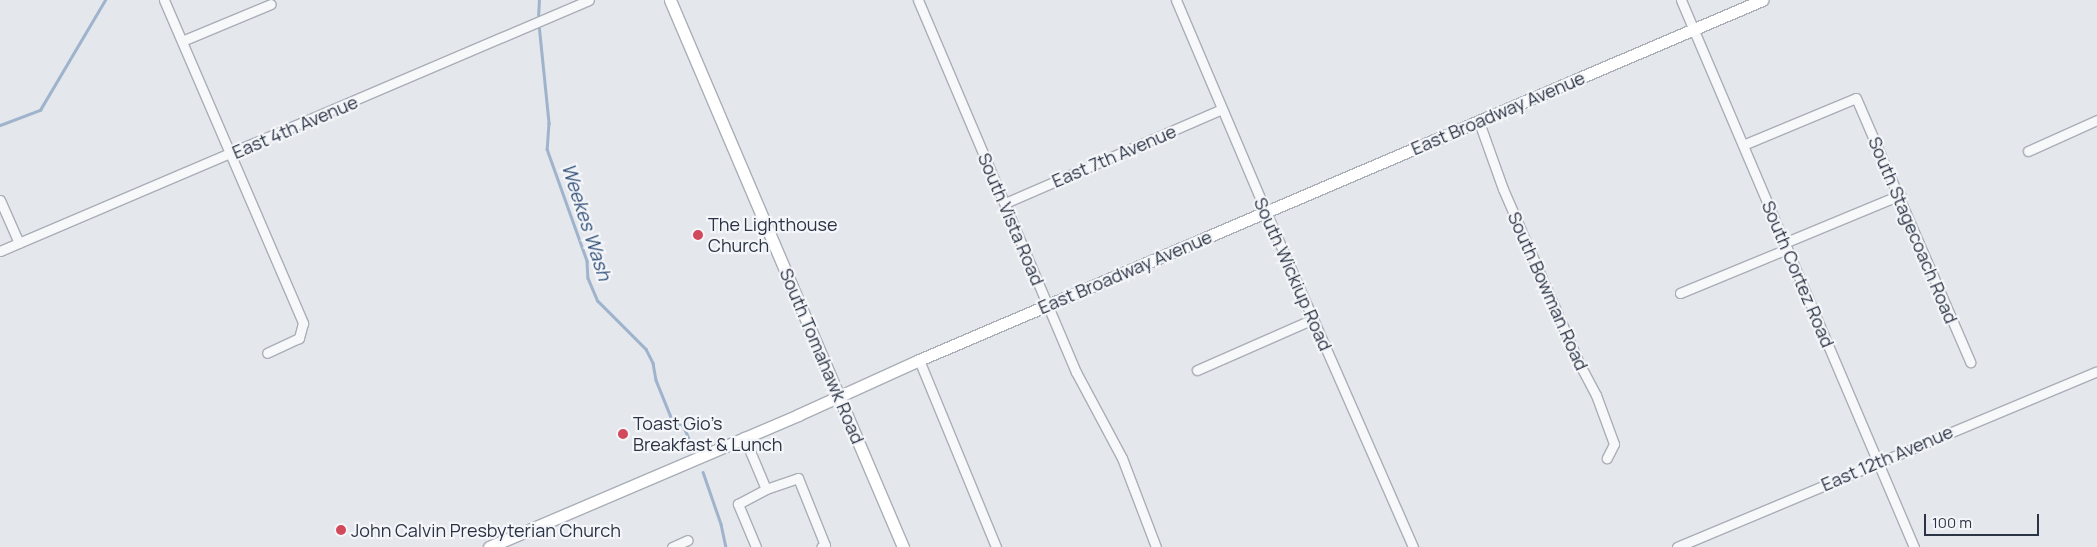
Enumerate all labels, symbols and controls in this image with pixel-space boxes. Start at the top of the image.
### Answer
street label: East Broadway Avenue [1408,67,1588,159]
street label: East 4th Avenue [229,91,361,163]
street label: East 7th Avenue [1049,120,1179,192]
street label: South Stagecoach Road [1864,133,1962,327]
street label: South Vista Road [973,150,1049,288]
water label: Weekes Wash [556,161,616,283]
street label: South Wickiup Road [1250,194,1336,354]
street label: South Cortez Road [1757,197,1839,351]
street label: South Bowman Road [1503,208,1593,374]
place label: The Lighthouse Church [708,214,838,256]
street label: East Broadway Avenue [1035,226,1215,318]
marker: The Lighthouse Church [692,229,704,241]
street label: South Tomahawk Road [775,265,869,447]
place label: Toast Gio’s Breakfast & Lunch [633,413,782,456]
street label: East 12th Avenue [1818,421,1956,495]
marker: Toast Gio’s Breakfast & Lunch [617,428,629,440]
scale bar [1927,504,2042,536]
text: 100 m [1932,512,1972,533]
place label: John Calvin Presbyterian Church [351,519,621,541]
marker: John Calvin Presbyterian Church [335,524,347,536]

